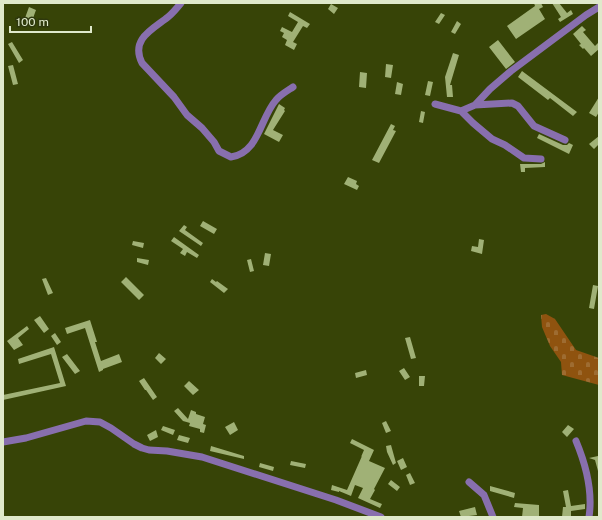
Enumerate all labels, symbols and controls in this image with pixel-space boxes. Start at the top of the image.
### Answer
scale bar [10,8,91,34]
text: 100 m [16,15,49,29]

